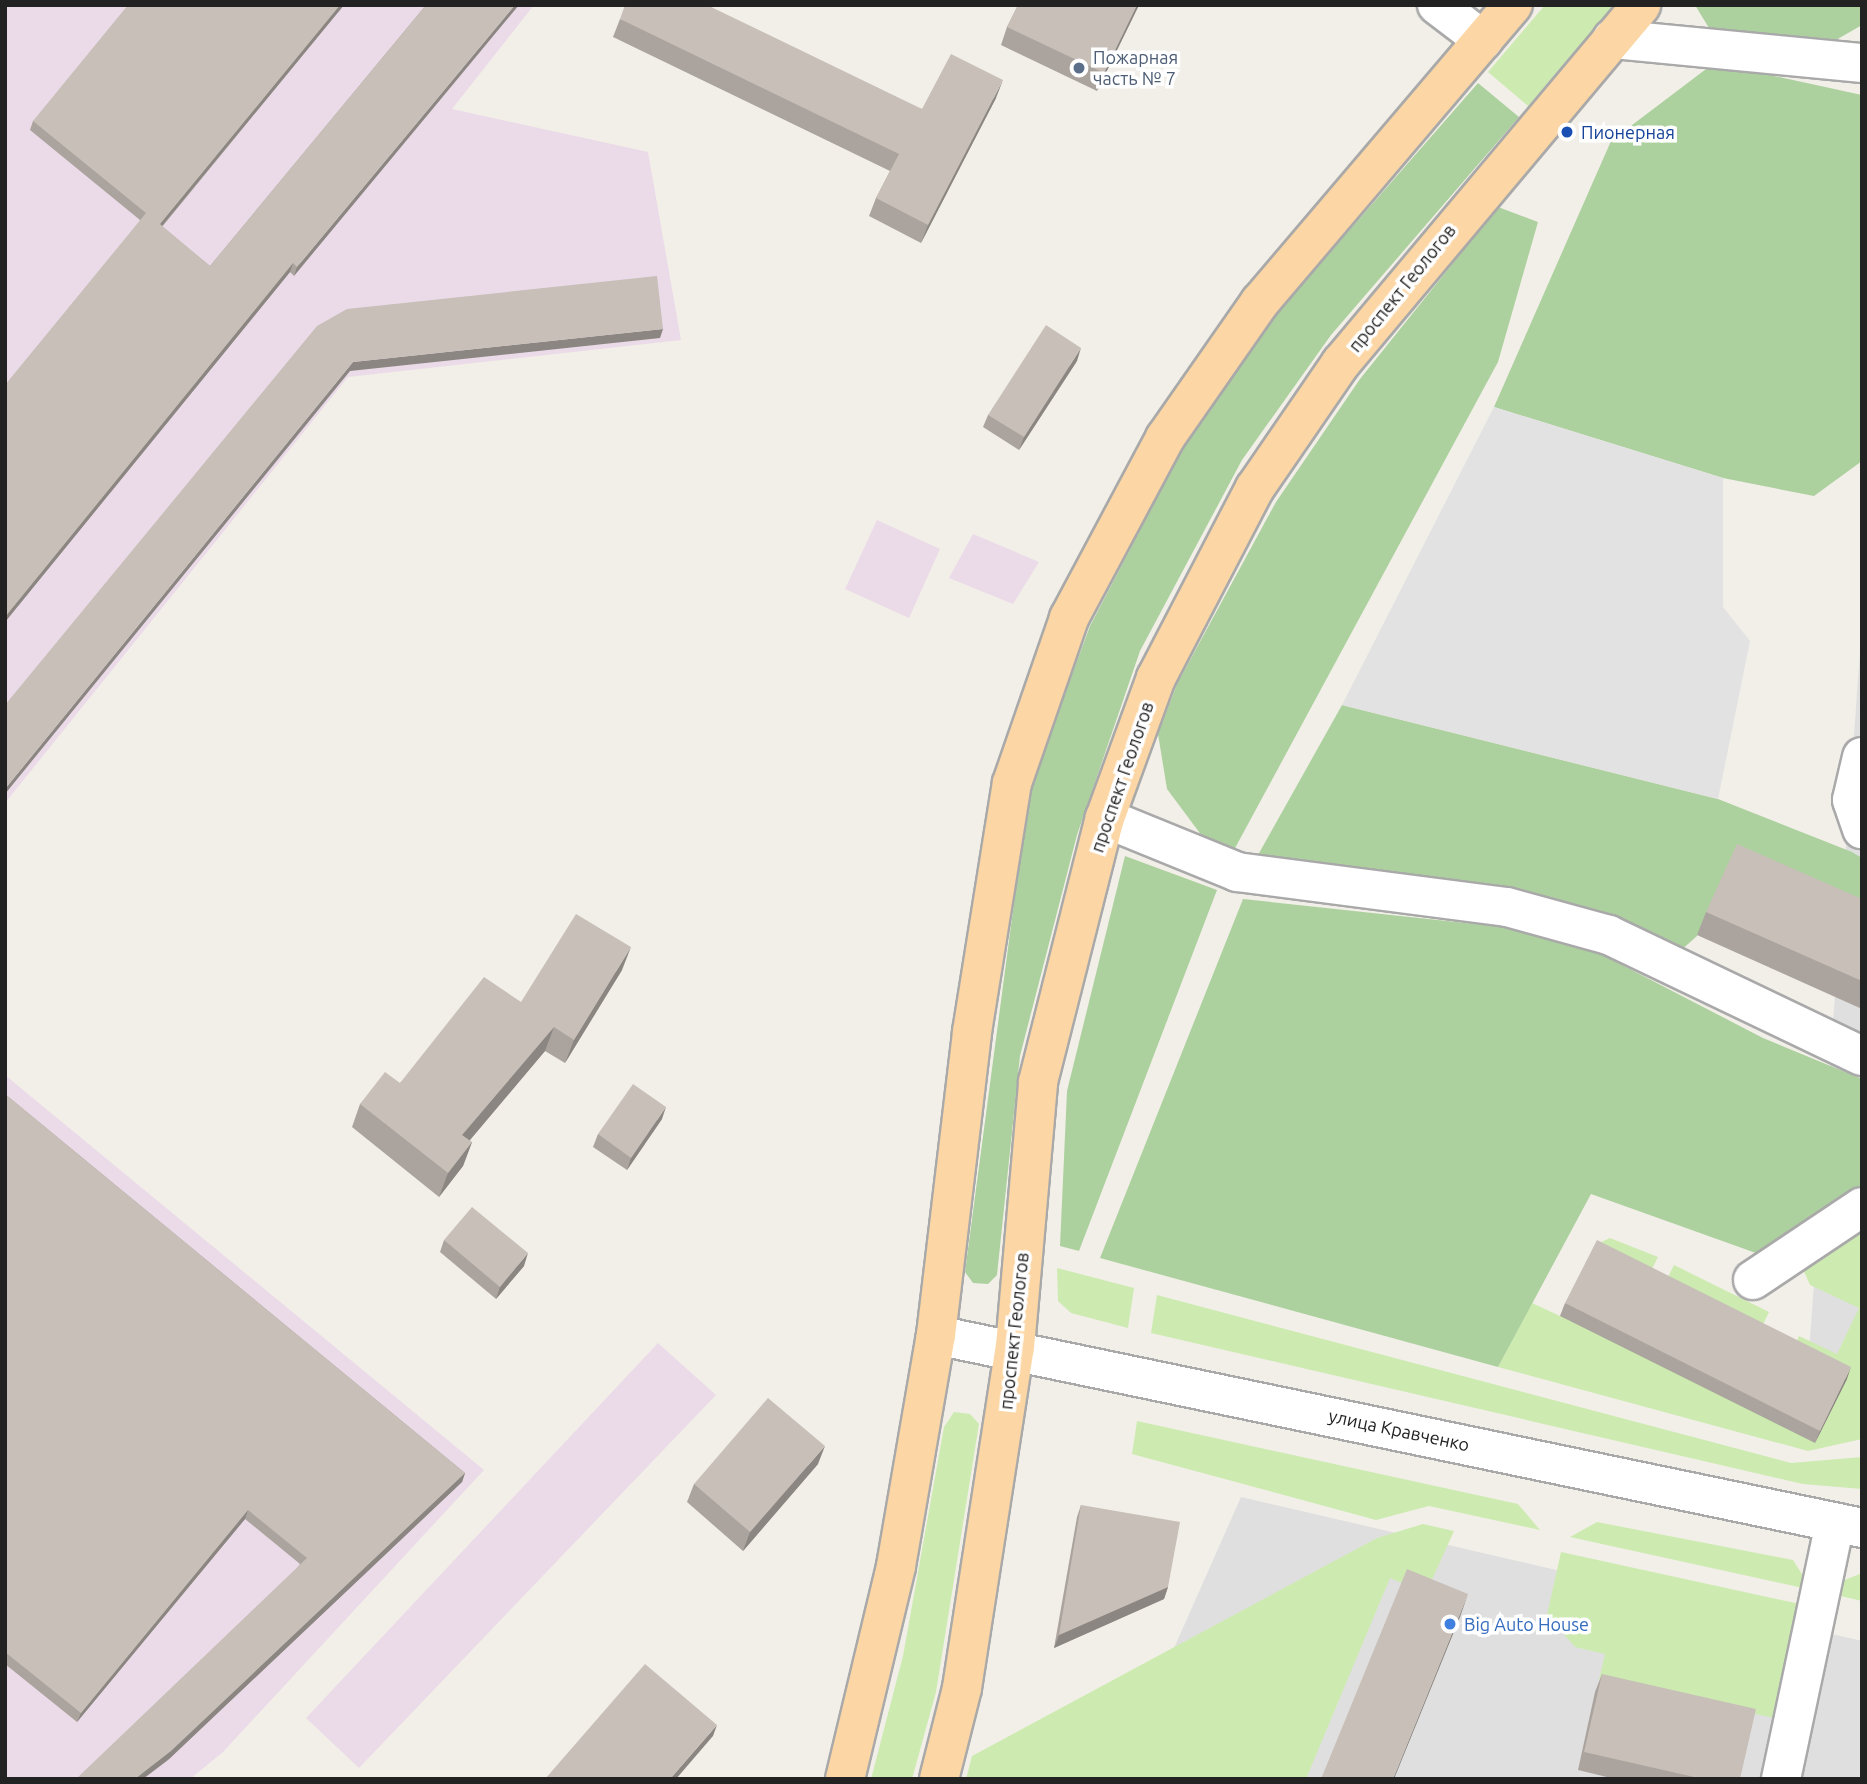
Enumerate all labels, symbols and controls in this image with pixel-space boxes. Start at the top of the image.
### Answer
place label: Пожарная часть № 7 [1093,47,1178,90]
marker: Пожарная часть № 7 [1071,60,1087,76]
place label: Пионерная [1581,121,1675,143]
marker: Пионерная [1559,124,1575,140]
street label: проспект Геологов [1344,220,1460,356]
street label: проспект Геологов [1086,699,1158,855]
street label: проспект Геологов [995,1251,1033,1411]
street label: улица Кравченко [1327,1405,1471,1455]
place label: Big Auto House [1464,1613,1589,1635]
marker: Big Auto House [1442,1616,1458,1632]

